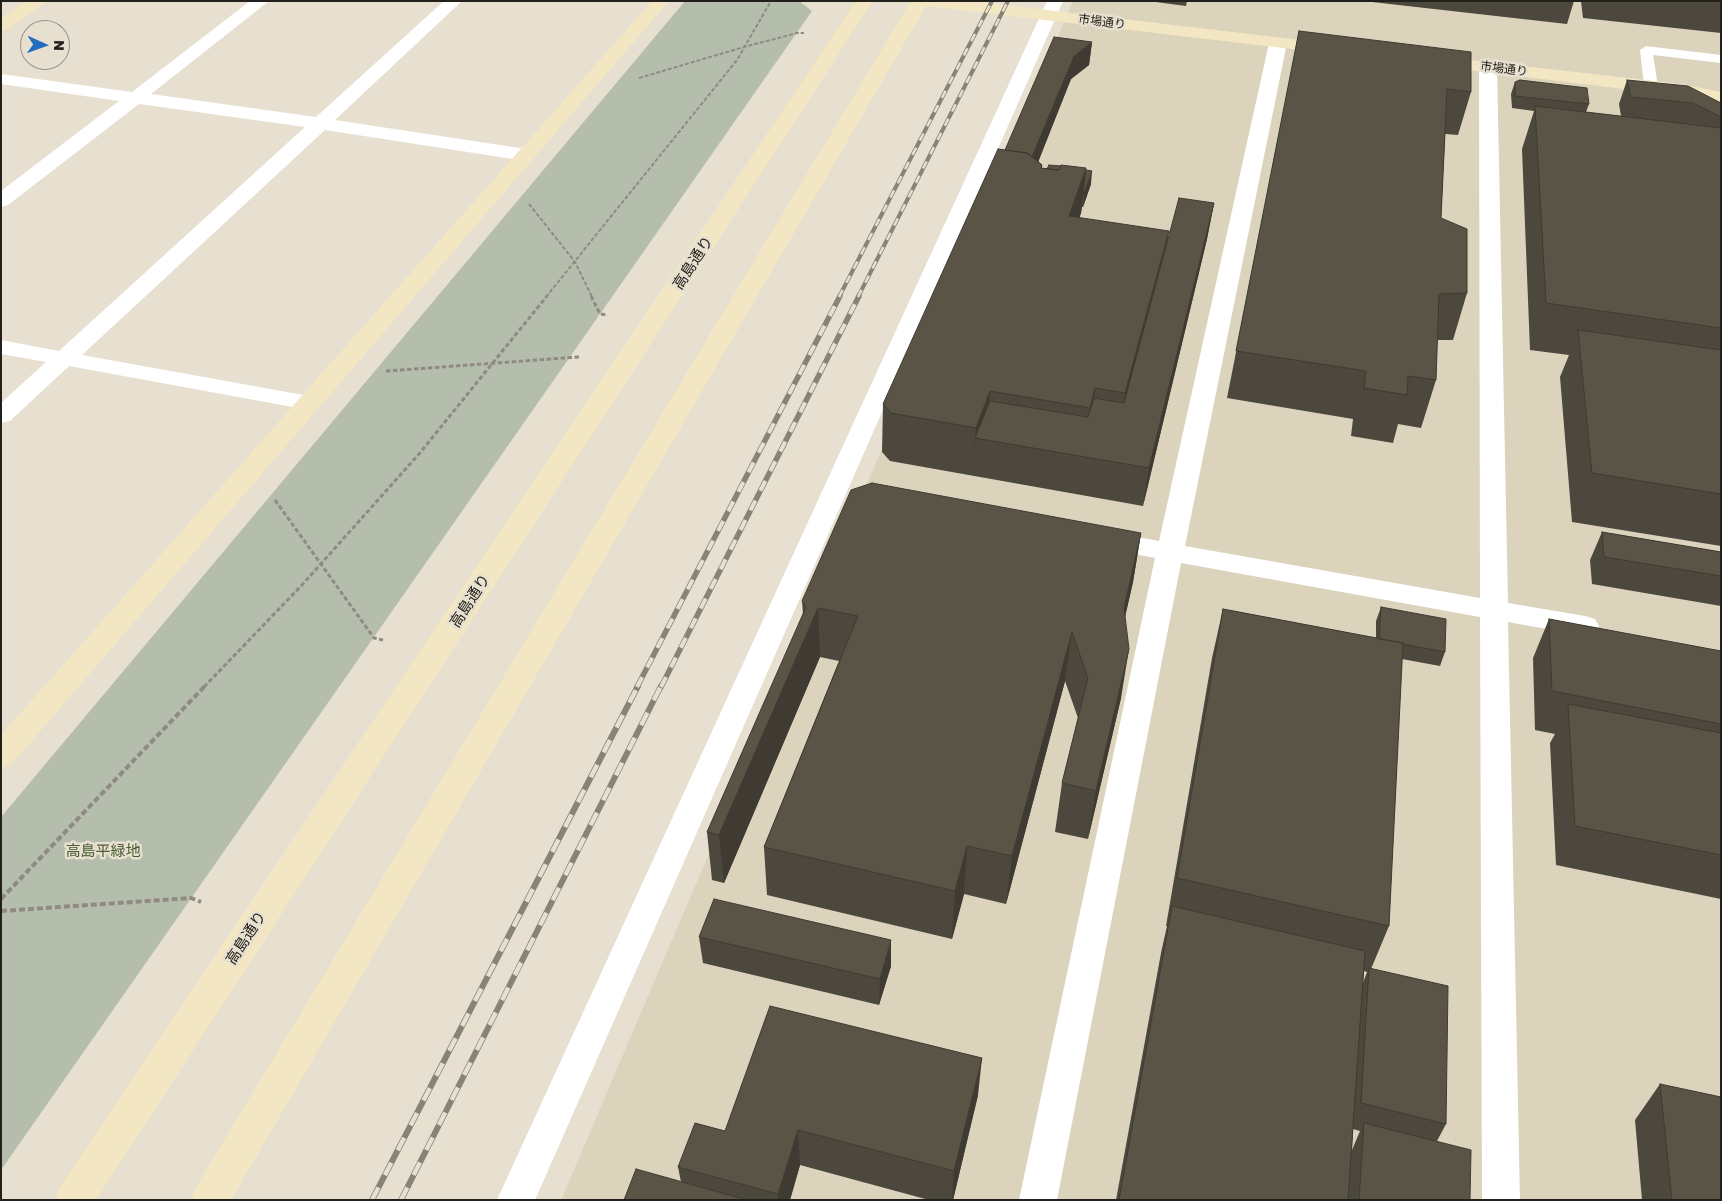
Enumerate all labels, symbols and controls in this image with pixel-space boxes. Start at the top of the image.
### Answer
street label: 市場通り [1077,12,1127,32]
north arrow [20,20,70,70]
text: N [51,40,68,51]
street label: 市場通り [1479,59,1529,79]
street label: 高島通り [669,233,717,293]
street label: 高島通り [446,571,494,631]
park label: 高島平緑地 [66,842,140,860]
street label: 高島通り [222,908,270,968]

